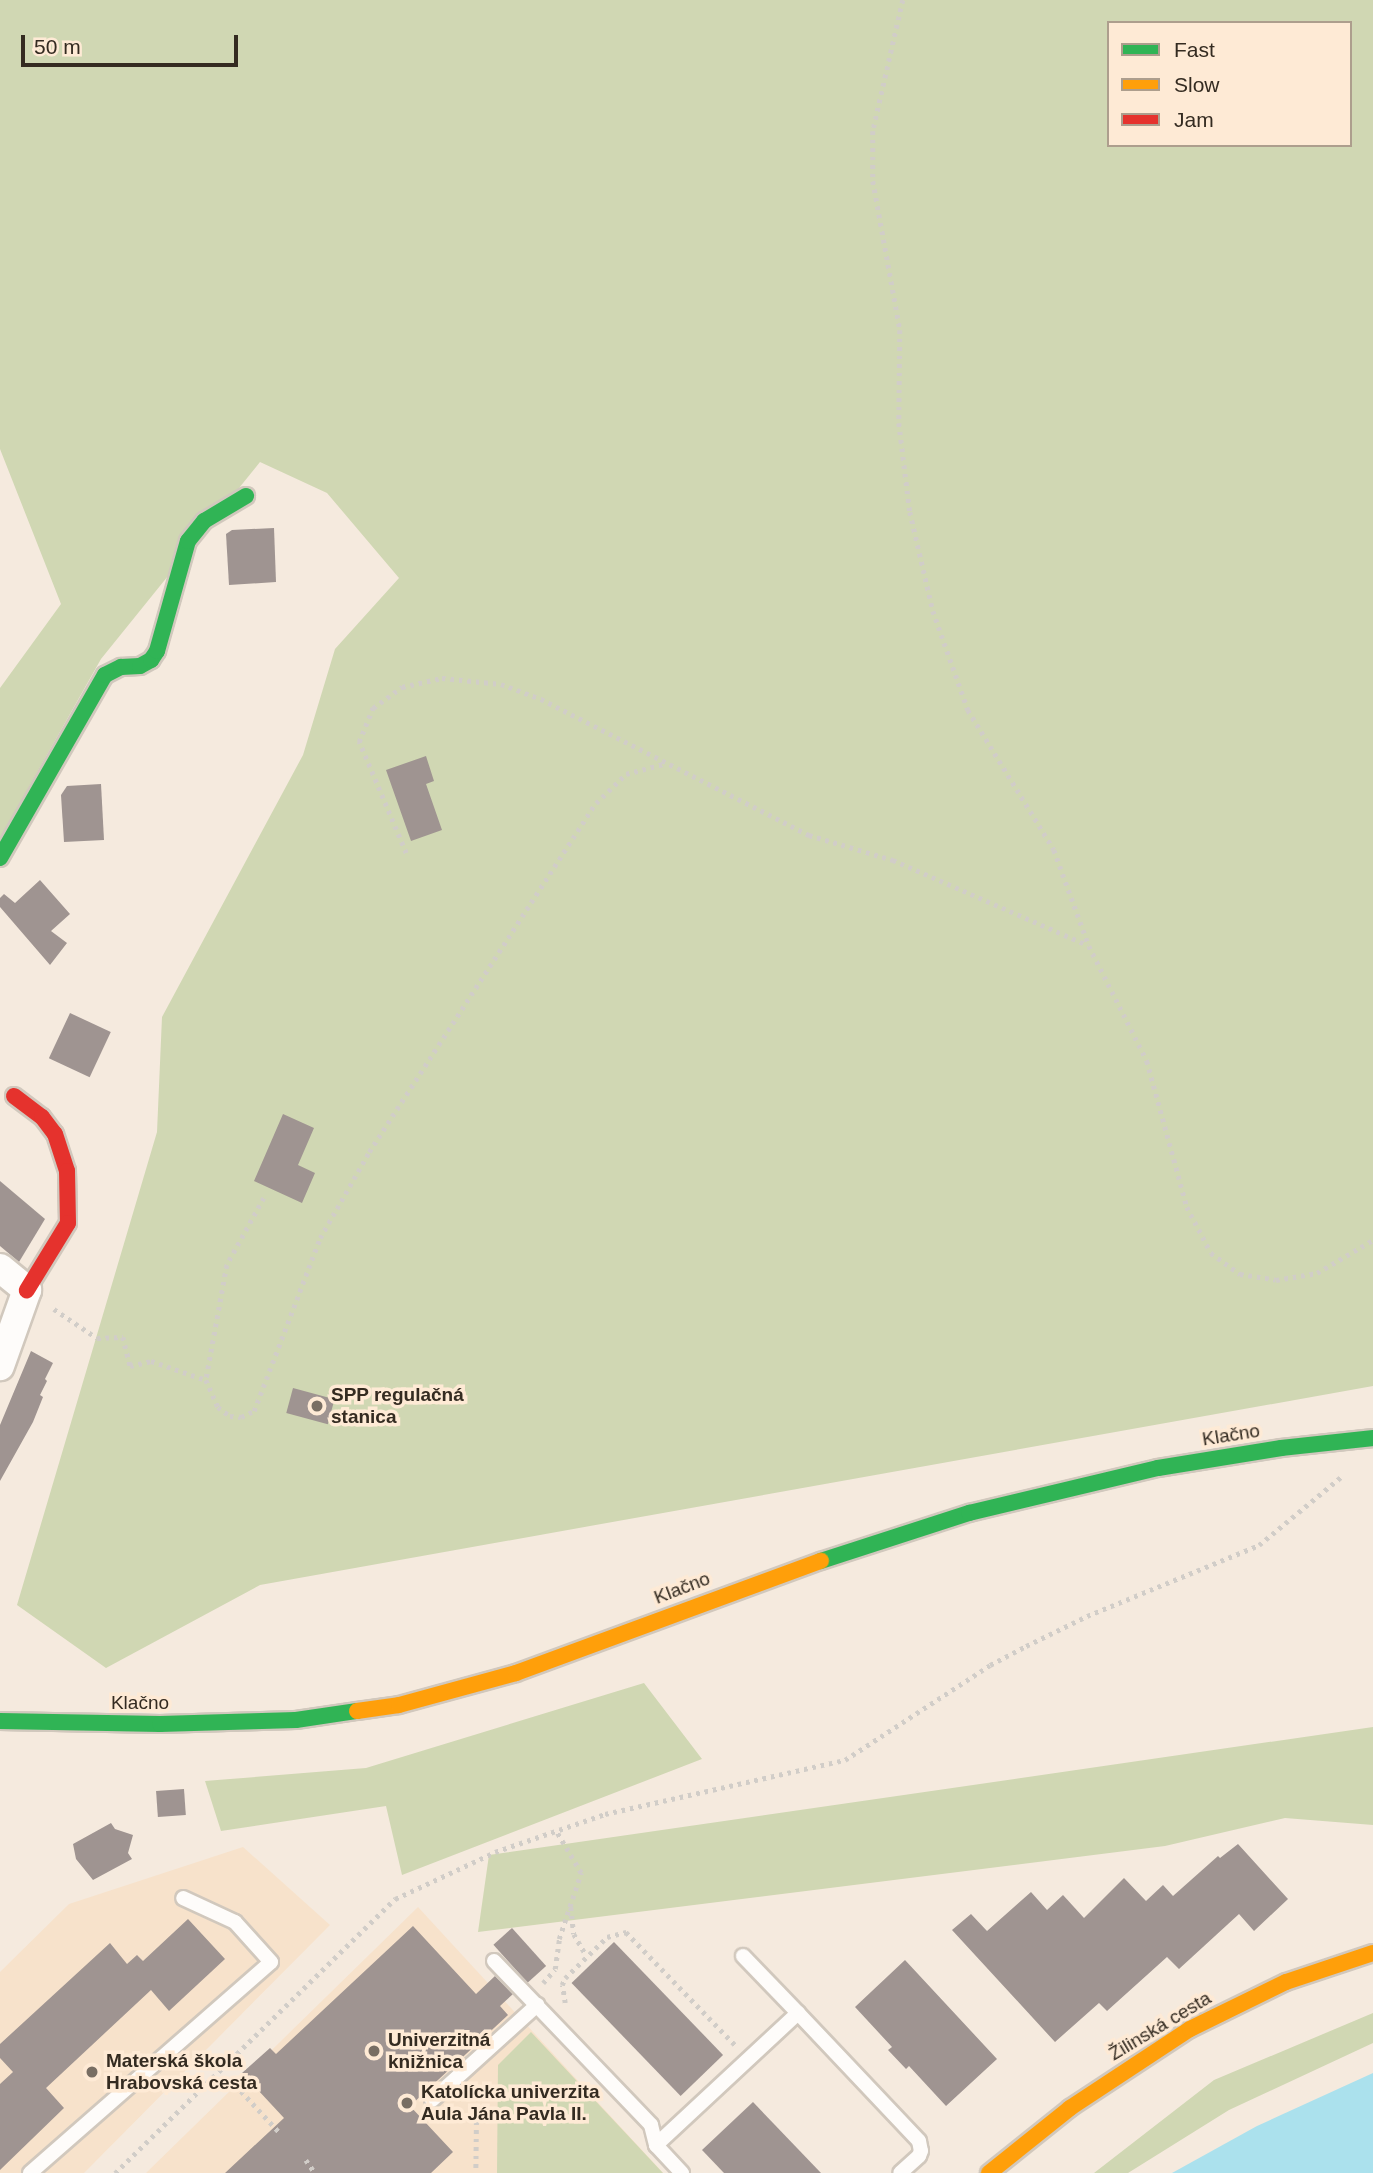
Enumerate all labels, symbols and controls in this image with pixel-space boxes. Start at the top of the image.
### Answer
scale bar [24,21,242,65]
legend [1107,21,1352,147]
text: 50 m [34,35,81,58]
text: Fast [1174,38,1215,61]
text: Slow [1174,73,1220,96]
text: Jam [1174,108,1214,131]
place label: SPP regulačná stanica [331,1384,464,1428]
marker: SPP regulačná stanica [309,1398,325,1414]
street label: Klačno [1201,1419,1261,1451]
street label: Klačno [651,1567,713,1609]
street label: Klačno [111,1692,169,1714]
street label: Žilinská cesta [1105,1987,1215,2065]
place label: Univerzitná knižnica [388,2029,490,2073]
marker: Univerzitná knižnica [366,2043,382,2059]
place label: Materská škola Hrabovská cesta [106,2050,257,2094]
marker: Materská škola Hrabovská cesta [84,2064,100,2080]
place label: Katolícka univerzita Aula Jána Pavla II. [421,2081,599,2125]
marker: Katolícka univerzita Aula Jána Pavla II. [399,2095,415,2111]

